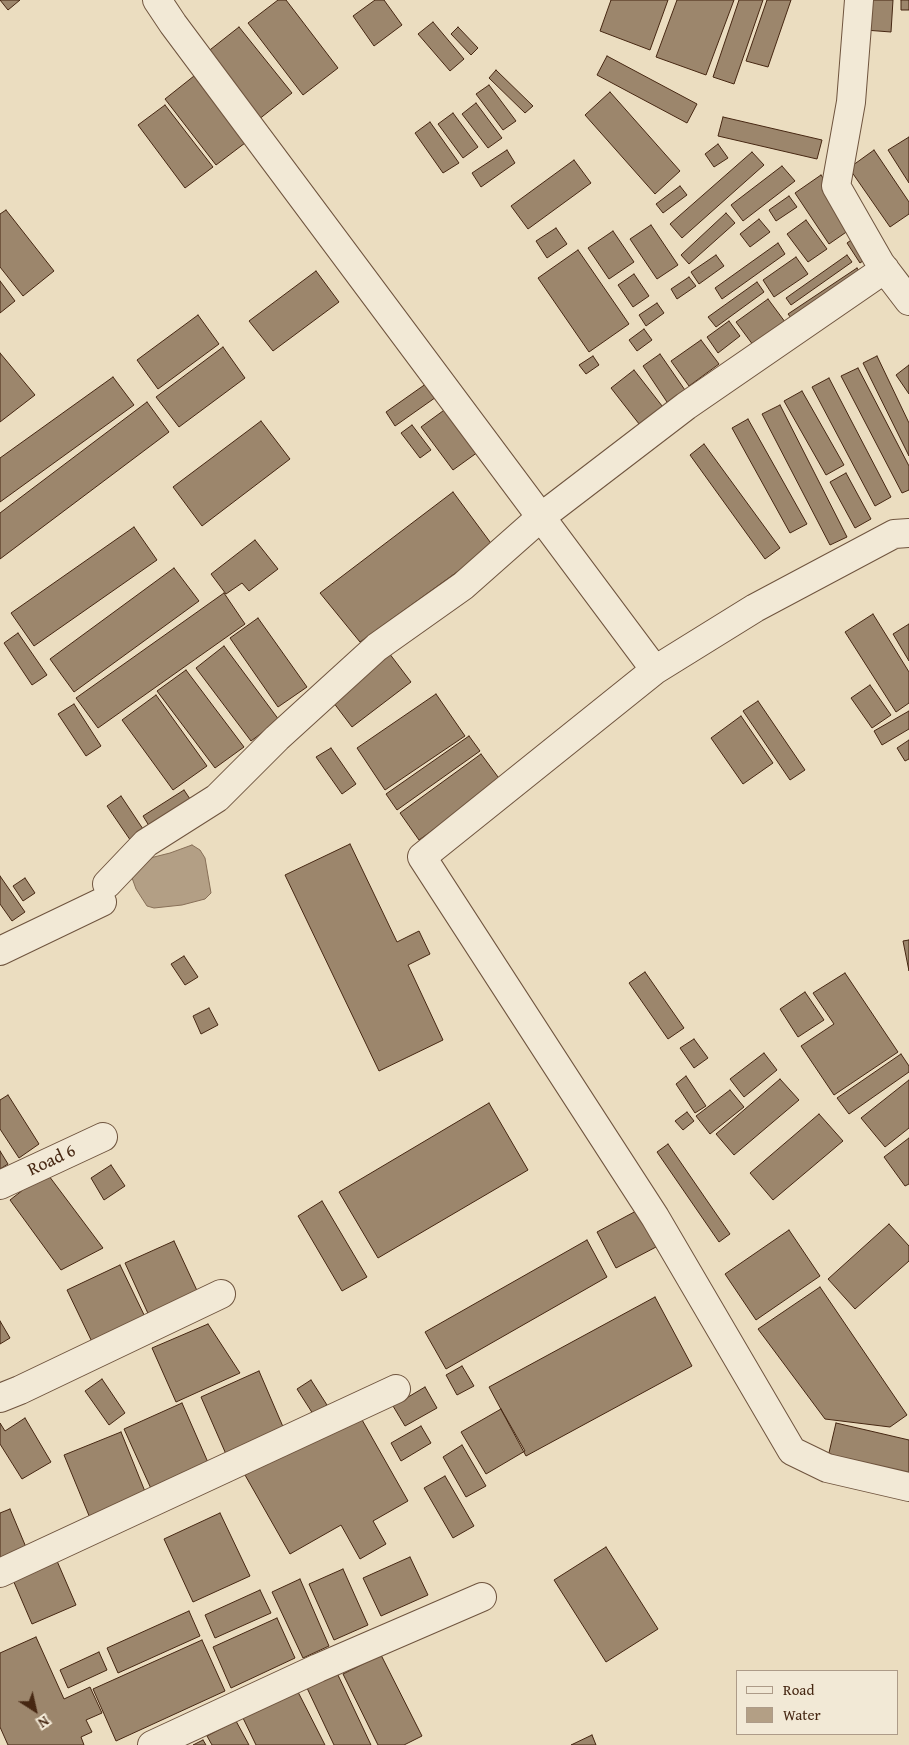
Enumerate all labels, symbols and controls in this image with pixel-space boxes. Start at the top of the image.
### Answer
street label: Road 6 [25,1141,79,1181]
legend [736,1670,899,1735]
text: Road [783,1679,814,1700]
north arrow [10,1685,60,1735]
text: Water [783,1704,821,1725]
text: N [34,1711,53,1733]

